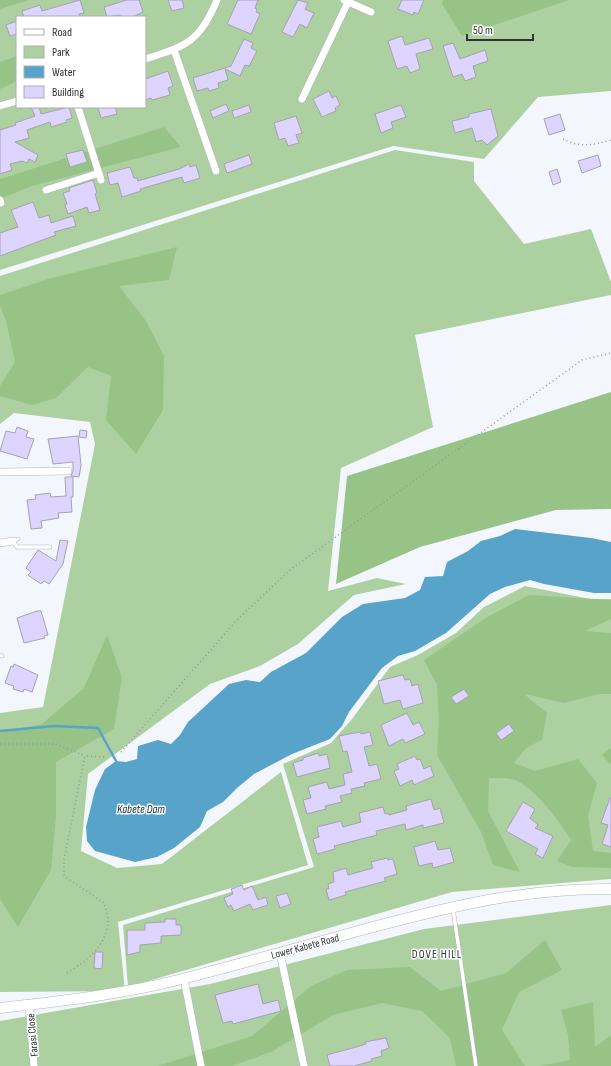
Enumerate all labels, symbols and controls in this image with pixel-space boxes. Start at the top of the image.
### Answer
legend [16,16,146,108]
scale bar [467,16,533,42]
text: 50 m [473,23,493,38]
text: Road [52,25,72,40]
text: Park [52,45,70,60]
text: Water [52,65,76,80]
text: Building [52,85,84,100]
water label: Kabete Dam [117,802,165,817]
street label: Lower Kabete Road [270,931,341,962]
district label: DOVE HILL [412,947,462,962]
street label: Farasi Close [24,1013,41,1057]

